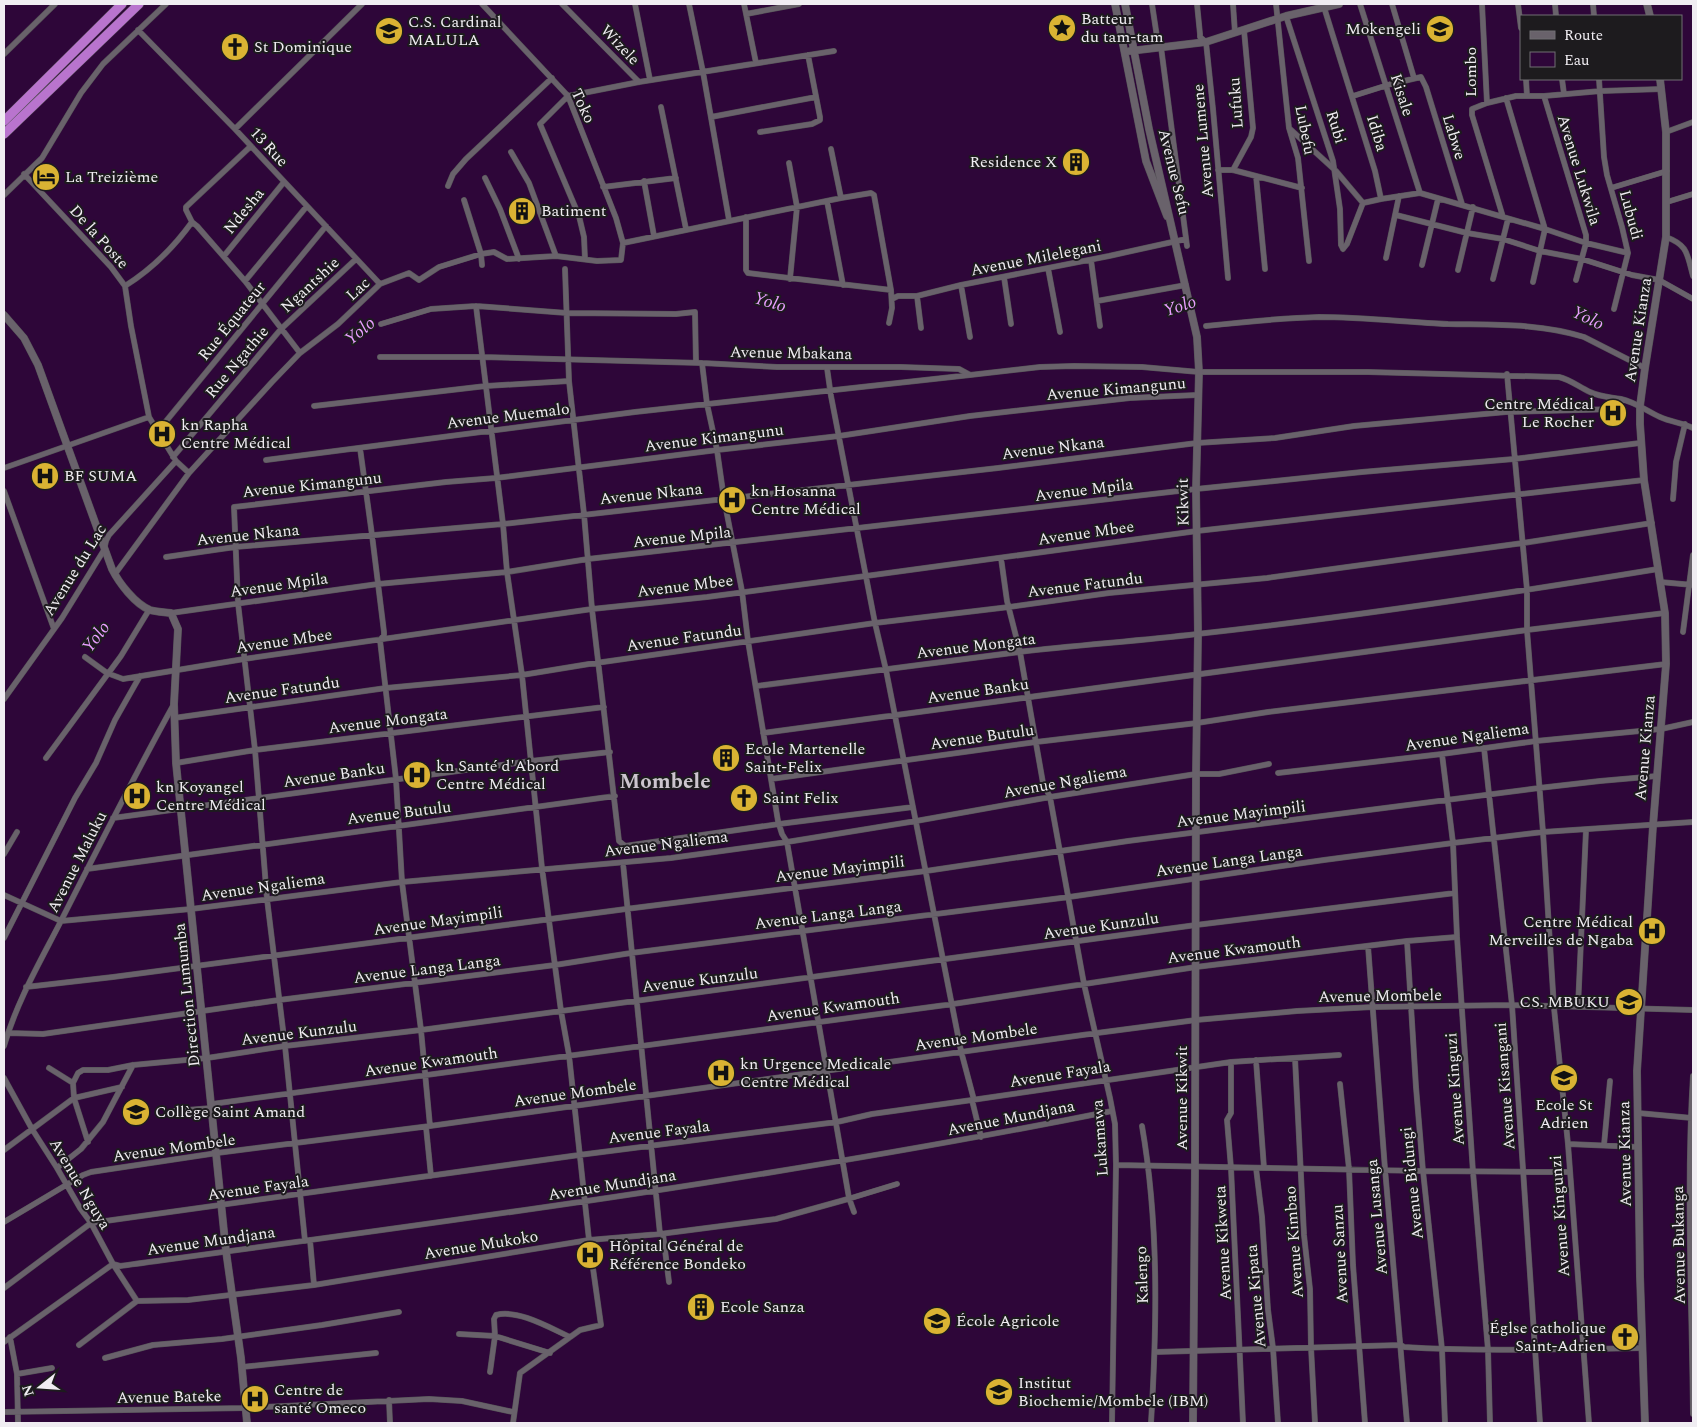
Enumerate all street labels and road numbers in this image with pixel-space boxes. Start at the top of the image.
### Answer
street label: Wizele [595,19,645,71]
street label: Lombo [1459,47,1483,97]
street label: Kisale [1384,71,1420,119]
street label: Lufuku [1222,77,1250,129]
street label: Avenue Lumene [1186,83,1220,199]
street label: Toko [565,85,601,127]
street label: Lubefu [1288,103,1322,157]
street label: Rubi [1320,107,1352,147]
street label: Labwe [1436,111,1472,163]
street label: Idiba [1360,112,1394,154]
street label: Avenue Lukwila [1551,112,1607,228]
street label: 13 Rue [244,122,294,172]
street label: Avenue Sefu [1152,126,1196,218]
street label: Ndesha [218,183,270,239]
street label: Lubudi [1613,187,1649,243]
street label: De la Poste [64,199,134,275]
street label: Avenue Milelegani [969,234,1103,282]
street label: Ngantshie [275,251,345,319]
street label: Lac [340,271,376,307]
street label: Rue Équateur [192,276,272,366]
street label: Avenue Kianza [1618,276,1658,384]
street label: Rue Ngathie [199,321,275,403]
street label: Avenue Mbakana [730,340,853,366]
street label: Avenue Kimangunu [1045,371,1187,407]
street label: Avenue Muemalo [445,397,571,435]
street label: Avenue Kimangunu [643,418,785,458]
street label: Avenue Nkana [1000,430,1106,466]
street label: Avenue Kimangunu [241,466,383,504]
street label: Avenue Mpila [1034,472,1135,508]
street label: Avenue Nkana [598,477,704,511]
street label: Kikwit [1171,477,1195,526]
street label: Avenue Mbee [1036,514,1136,552]
street label: Avenue Nkana [195,518,301,552]
street label: Avenue du Lac [37,519,113,621]
street label: Avenue Mpila [632,520,733,554]
street label: Avenue Mpila [228,566,330,604]
street label: Avenue Fatundu [1026,566,1144,604]
street label: Avenue Mbee [636,568,734,604]
street label: Avenue Fatundu [625,618,743,658]
street label: Avenue Mbee [234,622,334,660]
street label: Avenue Mongata [915,627,1037,665]
street label: Avenue Fatundu [223,670,341,710]
street label: Avenue Banku [926,672,1030,710]
street label: Avenue Kianza [1628,694,1662,802]
street label: Avenue Mongata [327,702,449,740]
street label: Avenue Ngaliema [1403,716,1531,758]
street label: Avenue Butulu [929,718,1036,756]
street label: Avenue Banku [282,756,386,794]
street label: Avenue Ngaliema [1001,759,1129,805]
street label: Avenue Mayimpili [1175,794,1307,834]
street label: Avenue Butulu [346,795,452,831]
street label: Avenue Maluku [41,807,113,917]
street label: Avenue Ngaliema [603,824,730,864]
street label: Avenue Langa Langa [1154,839,1304,883]
street label: Avenue Mayimpili [774,849,906,889]
street label: Avenue Ngaliema [199,866,327,908]
street label: Avenue Langa Langa [753,894,903,936]
street label: Avenue Mayimpili [372,900,504,942]
street label: Avenue Kunzulu [1042,906,1160,946]
street label: Direction Lumumba [168,922,206,1068]
street label: Avenue Kwamouth [1166,930,1302,970]
street label: Avenue Langa Langa [352,948,502,990]
street label: Avenue Kunzulu [641,961,759,999]
street label: Avenue Mombele [1318,983,1442,1009]
street label: Avenue Kwamouth [765,986,901,1028]
street label: Avenue Kunzulu [240,1014,358,1052]
street label: Avenue Mombele [913,1017,1039,1057]
street label: Avenue Kisangani [1489,1021,1521,1151]
street label: Avenue Kinguzi [1439,1032,1471,1146]
street label: Avenue Kwamouth [363,1041,499,1083]
street label: Avenue Kikwit [1170,1045,1194,1150]
street label: Avenue Fayala [1008,1054,1112,1094]
street label: Avenue Mombele [512,1073,638,1113]
street label: Avenue Mundjana [945,1094,1077,1142]
street label: Lukamawa [1085,1099,1115,1177]
street label: Avenue Kianza [1612,1101,1638,1207]
street label: Avenue Fayala [607,1114,711,1150]
street label: Avenue Bidungi [1394,1125,1430,1241]
street label: Avenue Mombele [111,1128,237,1168]
street label: Avenue Nguya [43,1134,117,1234]
street label: Avenue Kingunzi [1544,1154,1576,1278]
street label: Avenue Lusanga [1360,1158,1394,1276]
street label: Avenue Mundjana [546,1163,678,1207]
street label: Avenue Fayala [206,1169,310,1207]
street label: Avenue Kikweta [1208,1185,1238,1301]
street label: Avenue Kimbao [1278,1185,1310,1299]
street label: Avenue Bukanga [1666,1185,1692,1304]
street label: Avenue Sanzu [1325,1204,1355,1304]
street label: Avenue Mundjana [145,1220,277,1262]
street label: Avenue Mukoko [422,1224,540,1266]
street label: Avenue Kipata [1240,1243,1272,1349]
street label: Kalengo [1129,1246,1155,1304]
street label: Avenue Bateke [116,1384,222,1410]

